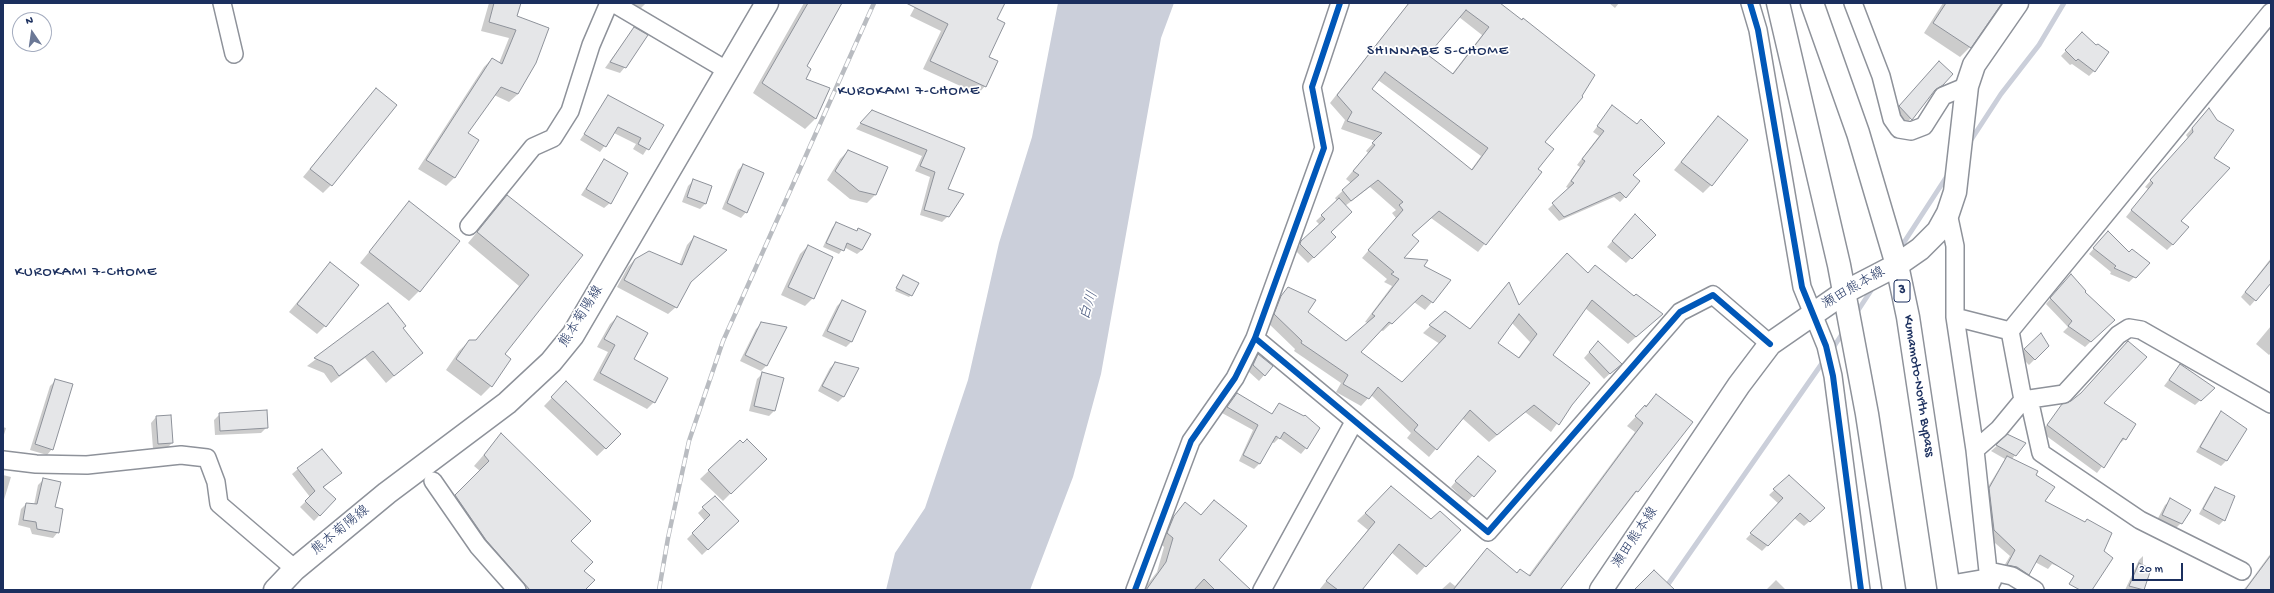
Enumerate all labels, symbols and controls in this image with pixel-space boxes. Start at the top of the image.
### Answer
north arrow [12,12,52,52]
text: N [25,15,34,28]
district label: SHINNABE 5-CHOME [1367,43,1509,61]
district label: KUROKAMI 7-CHOME [838,83,980,101]
district label: KUROKAMI 7-CHOME [15,264,157,282]
street label: 瀬田熊本線 [1819,264,1889,314]
road number: 3 [1894,280,1910,302]
street label: 熊本菊陽線 [556,283,608,351]
water label: 白川 [1077,289,1103,323]
street label: Kumamoto-North Bypass [1898,314,1938,458]
street label: 熊本菊陽線 [309,502,373,560]
street label: 瀬田熊本線 [1609,504,1663,572]
scale bar [2134,555,2185,581]
text: 20 m [2139,563,2163,577]

